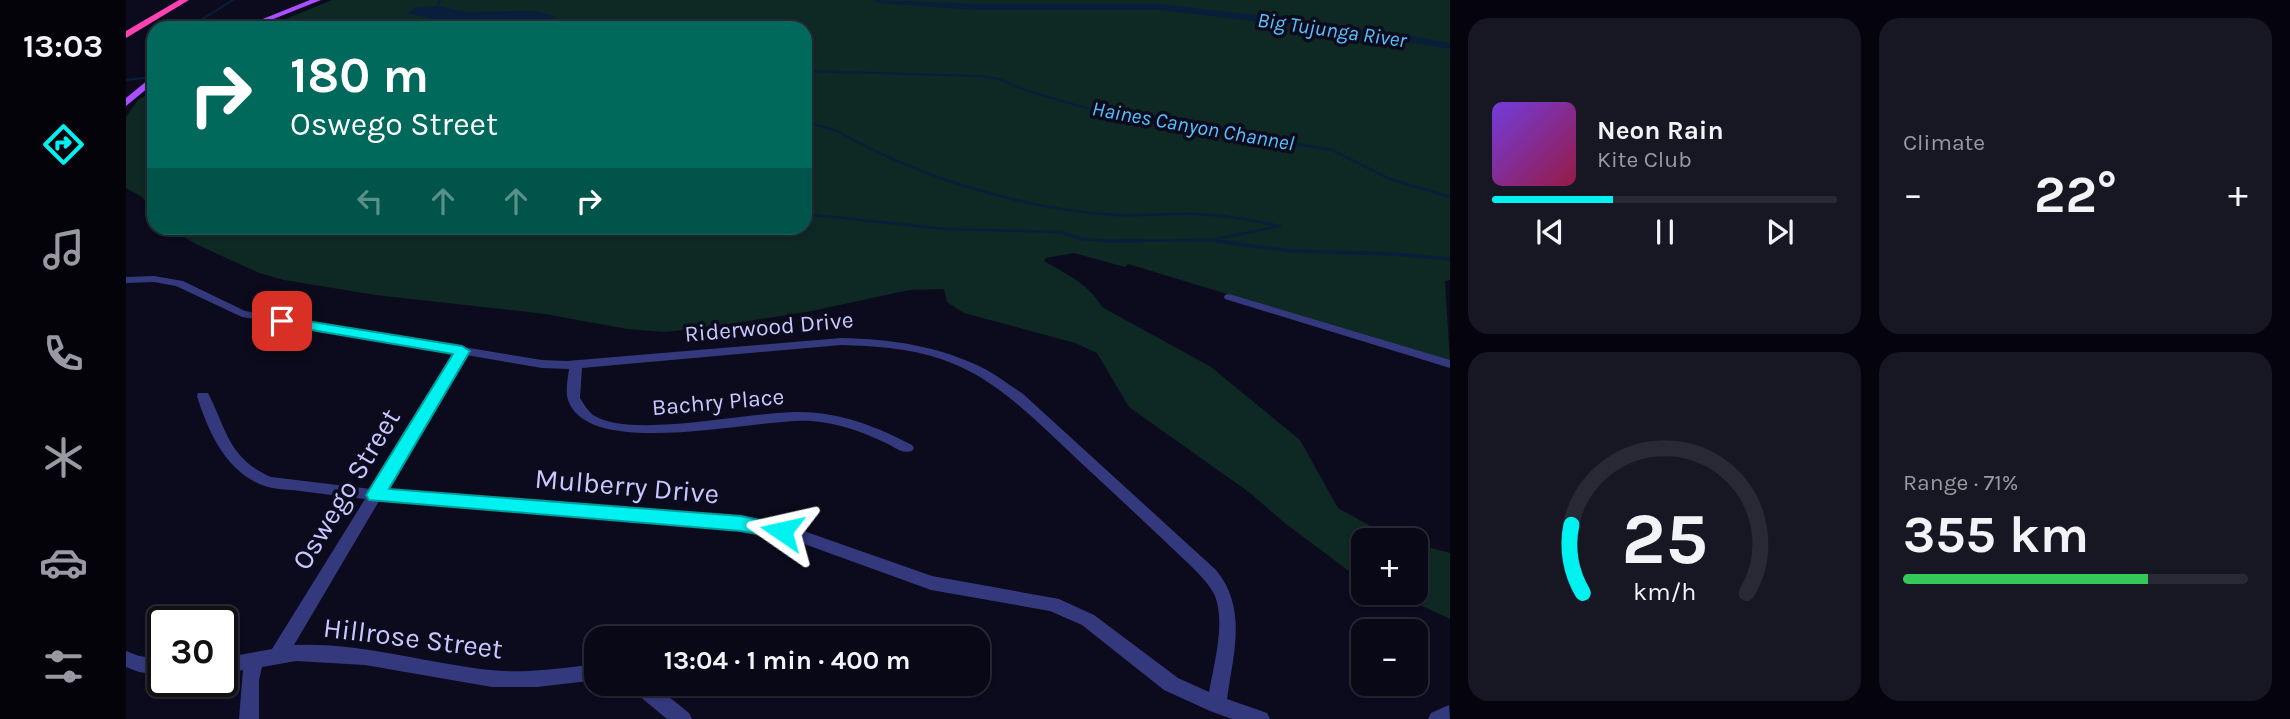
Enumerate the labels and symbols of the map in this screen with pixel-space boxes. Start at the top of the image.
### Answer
water label: Big Tujunga River [1256,8,1409,52]
water label: Haines Canyon Channel [1090,96,1296,156]
pin [252,291,312,351]
street label: Riderwood Drive [683,306,855,348]
street label: Bachry Place [651,383,785,421]
street label: Oswego Street [285,402,407,576]
street label: Mulberry Drive [534,462,720,510]
position arrow [745,494,819,568]
speed limit sign: 30 [147,606,238,697]
street label: Hillrose Street [321,611,505,665]

